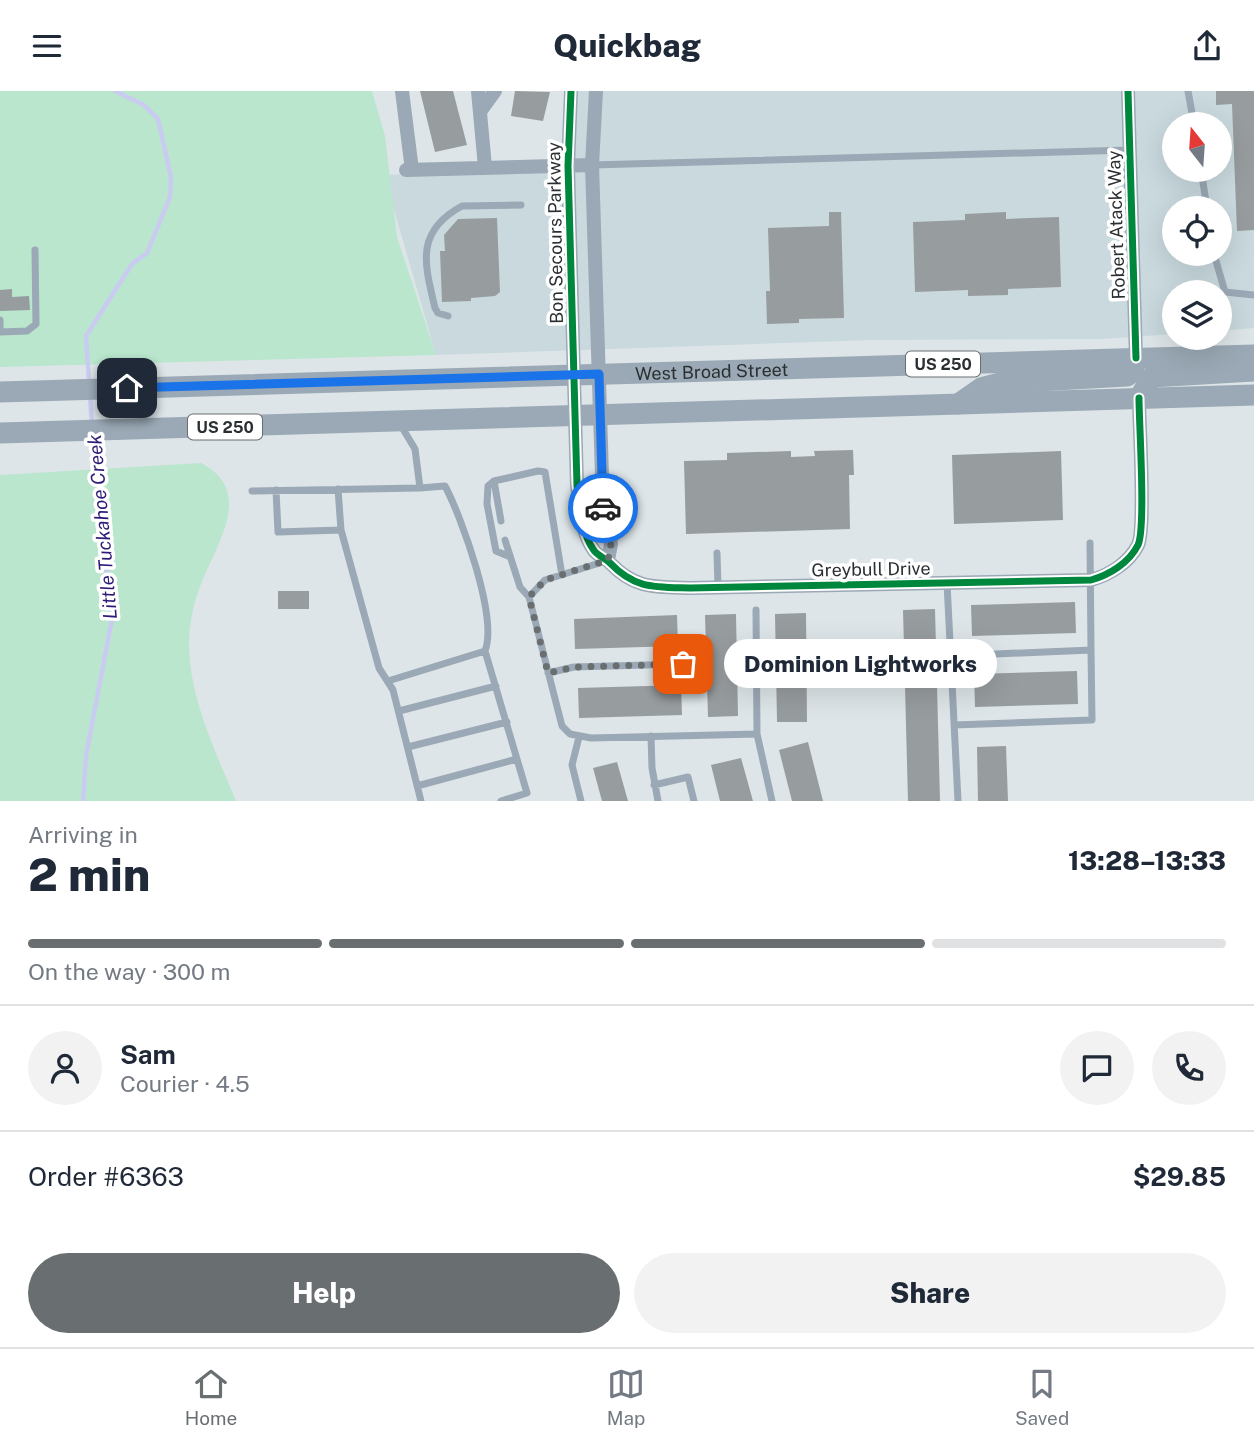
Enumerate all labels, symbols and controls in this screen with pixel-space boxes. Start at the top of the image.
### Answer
icon: menu [28,27,66,65]
text: Quickbag [553,27,701,64]
icon: share [1188,27,1226,65]
north arrow [1162,112,1232,182]
map controls [1162,112,1232,350]
street label: Bon Secours Parkway [543,142,567,324]
street label: Robert Atack Way [1103,150,1129,300]
button: locate [1162,196,1232,266]
button: layers [1162,280,1232,350]
road number: US 250 [906,351,980,377]
pin [97,358,157,418]
street label: West Broad Street [635,358,789,384]
icon: home [108,369,146,407]
road number: US 250 [188,415,262,439]
water label: Little Tuckahoe Creek [83,433,121,620]
courier [568,473,638,543]
icon: car [584,489,622,527]
street label: Greybull Drive [811,557,931,581]
pin [653,634,713,694]
callout: Dominion Lightworks [725,639,998,689]
icon: bag [664,645,702,683]
text: Dominion Lightworks [744,650,977,677]
text: Arriving in [28,821,138,848]
text: 13:28–13:33 [1068,845,1226,876]
text: 2 min [28,847,150,901]
text: On the way · 300 m [28,958,230,985]
button: person [28,1031,102,1105]
button: chat [1060,1031,1134,1105]
button: phone [1152,1031,1226,1105]
text: Sam [120,1039,176,1070]
text: Courier · 4.5 [120,1070,250,1097]
text: Order #6363 [28,1161,184,1192]
text: $29.85 [1133,1161,1226,1192]
button: Help [28,1253,620,1333]
button: Share [634,1253,1226,1333]
tab: Home [185,1365,237,1429]
tab: Map [607,1365,645,1429]
tab: Saved [1015,1365,1069,1429]

